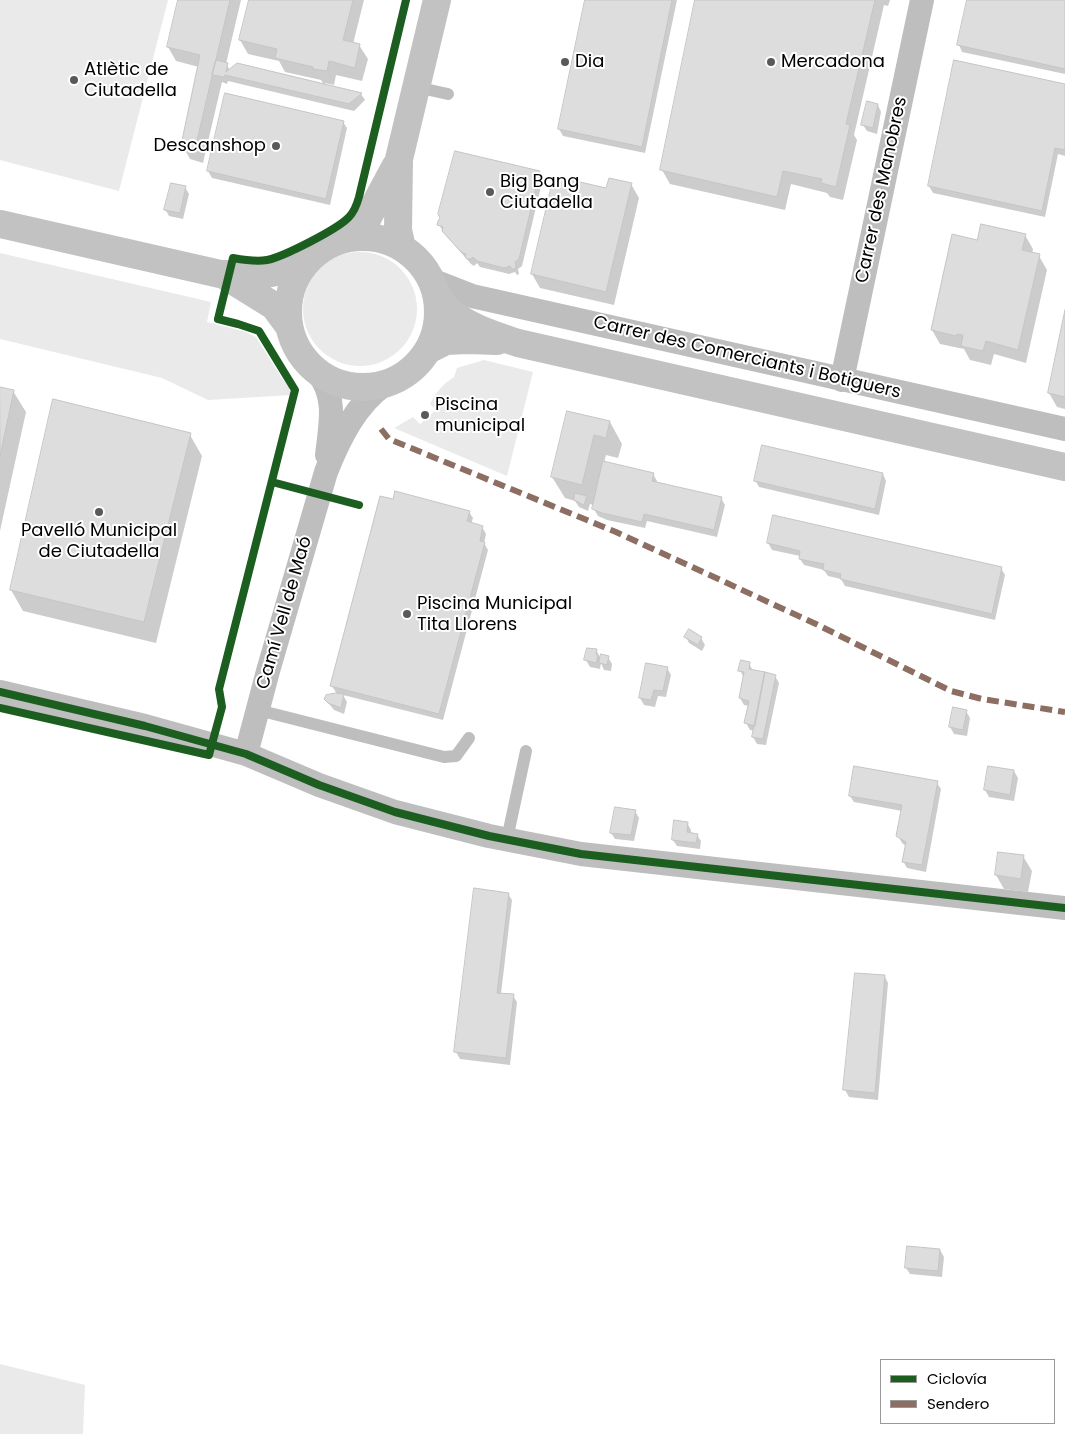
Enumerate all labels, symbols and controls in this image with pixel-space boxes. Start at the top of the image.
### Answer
place label: Dia [575,51,604,73]
place label: Mercadona [781,51,885,73]
marker: Dia [559,56,571,68]
marker: Mercadona [765,56,777,68]
place label: Atlètic de Ciutadella [84,59,177,102]
marker: Atlètic de Ciutadella [68,74,80,86]
street label: Carrer des Manobres [852,95,912,285]
place label: Descanshop [154,135,266,157]
marker: Descanshop [270,140,282,152]
place label: Big Bang Ciutadella [500,171,593,213]
marker: Big Bang Ciutadella [484,186,496,198]
street label: Carrer des Comerciants i Botiguers [591,312,903,404]
place label: Piscina municipal [435,394,525,436]
marker: Piscina municipal [419,409,431,421]
marker: Pavelló Municipal de Ciutadella [93,506,105,518]
place label: Pavelló Municipal de Ciutadella [21,520,177,562]
street label: Camí Vell de Maó [253,534,317,692]
place label: Piscina Municipal Tita Llorens [417,593,572,636]
marker: Piscina Municipal Tita Llorens [401,608,413,620]
legend [880,1359,1055,1424]
text: Ciclovía [927,1368,987,1389]
text: Sendero [927,1393,989,1414]

